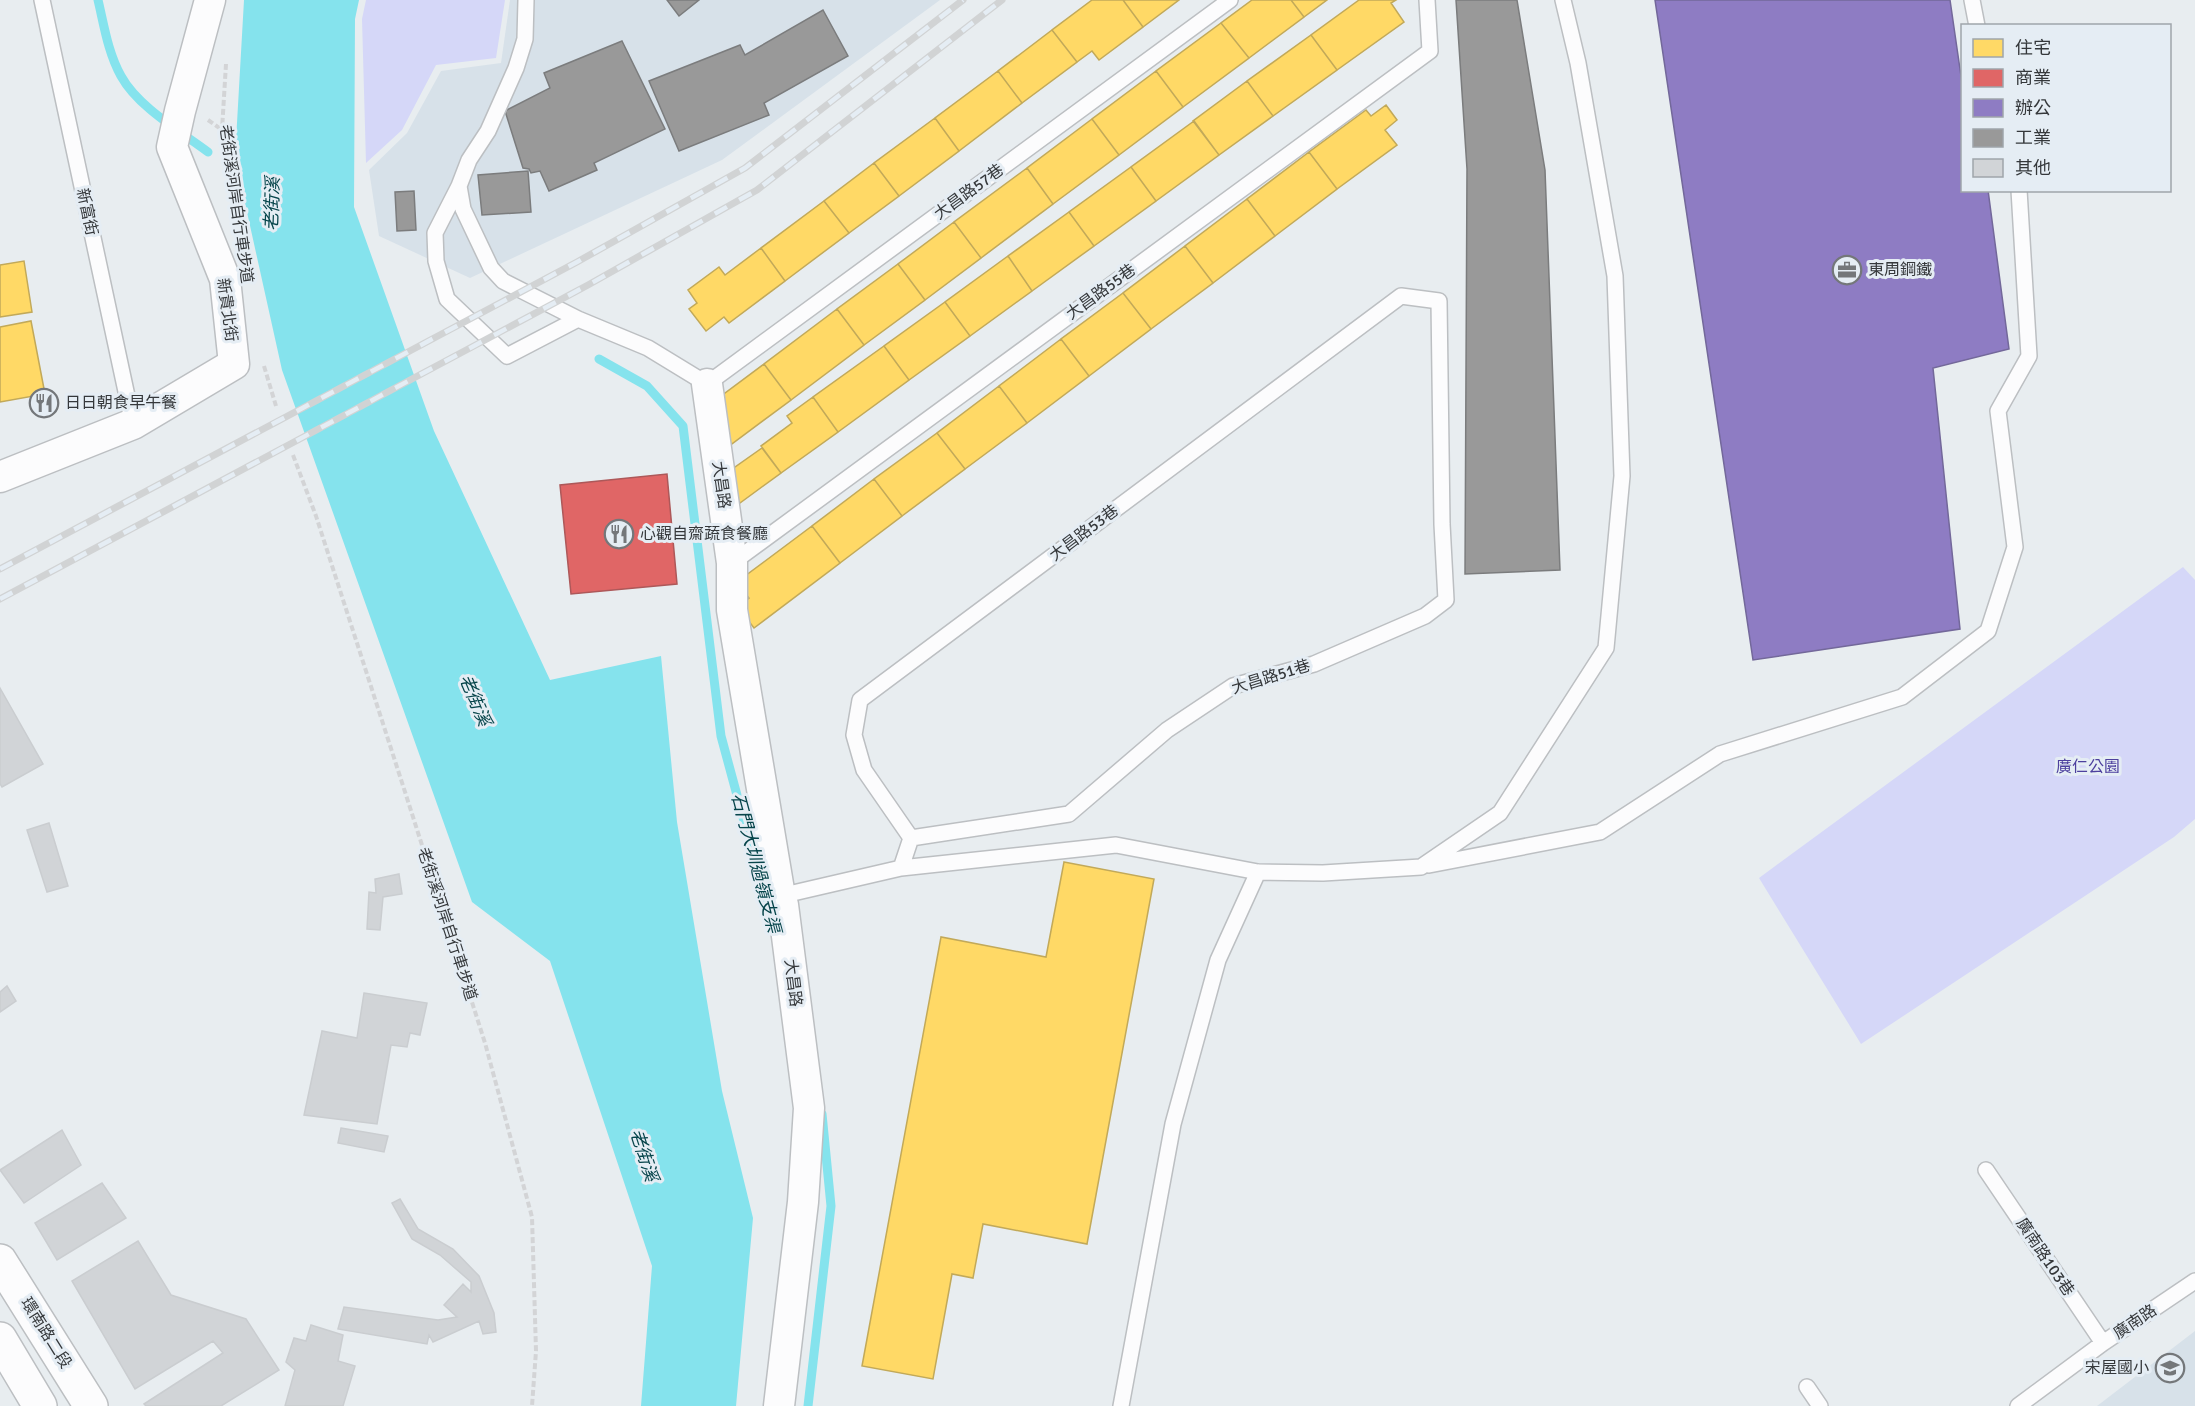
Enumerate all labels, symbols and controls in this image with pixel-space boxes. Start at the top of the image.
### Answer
legend [1961,24,2171,192]
text: 住宅 [2015,37,2051,59]
text: 商業 [2015,67,2051,89]
text: 辦公 [2015,97,2051,119]
street label: 老街溪河岸自行車步道 [215,123,257,285]
text: 工業 [2015,127,2051,149]
text: 其他 [2015,157,2051,179]
street label: 大昌路57巷 [930,160,1008,224]
water label: 老街溪 [260,174,284,231]
street label: 新富街 [72,186,102,238]
office icon: 東周鋼鐵 [1831,254,1863,286]
street label: 大昌路55巷 [1062,260,1140,324]
place label: 東周鋼鐵 [1868,260,1932,280]
street label: 新貴北街 [213,277,241,343]
restaurant icon: 日日朝食早午餐 [28,387,60,419]
place label: 日日朝食早午餐 [65,393,177,413]
street label: 大昌路 [708,460,734,510]
street label: 大昌路53巷 [1046,501,1122,565]
restaurant icon: 心觀自齋蔬食餐廳 [603,518,635,550]
place label: 心觀自齋蔬食餐廳 [640,524,768,544]
street label: 大昌路51巷 [1229,656,1313,698]
water label: 老街溪 [454,671,497,732]
park label: 廣仁公園 [2056,757,2120,777]
water label: 石門大圳過嶺支渠 [727,791,786,938]
street label: 老街溪河岸自行車步道 [413,845,481,1003]
street label: 大昌路 [780,958,806,1008]
water label: 老街溪 [625,1126,664,1187]
street label: 廣南路103巷 [2012,1214,2078,1300]
street label: 環南路二段 [16,1294,76,1372]
street label: 廣南路 [2110,1300,2160,1344]
school or university icon: 宋屋國小 [2154,1352,2186,1384]
place label: 宋屋國小 [2085,1358,2149,1378]

